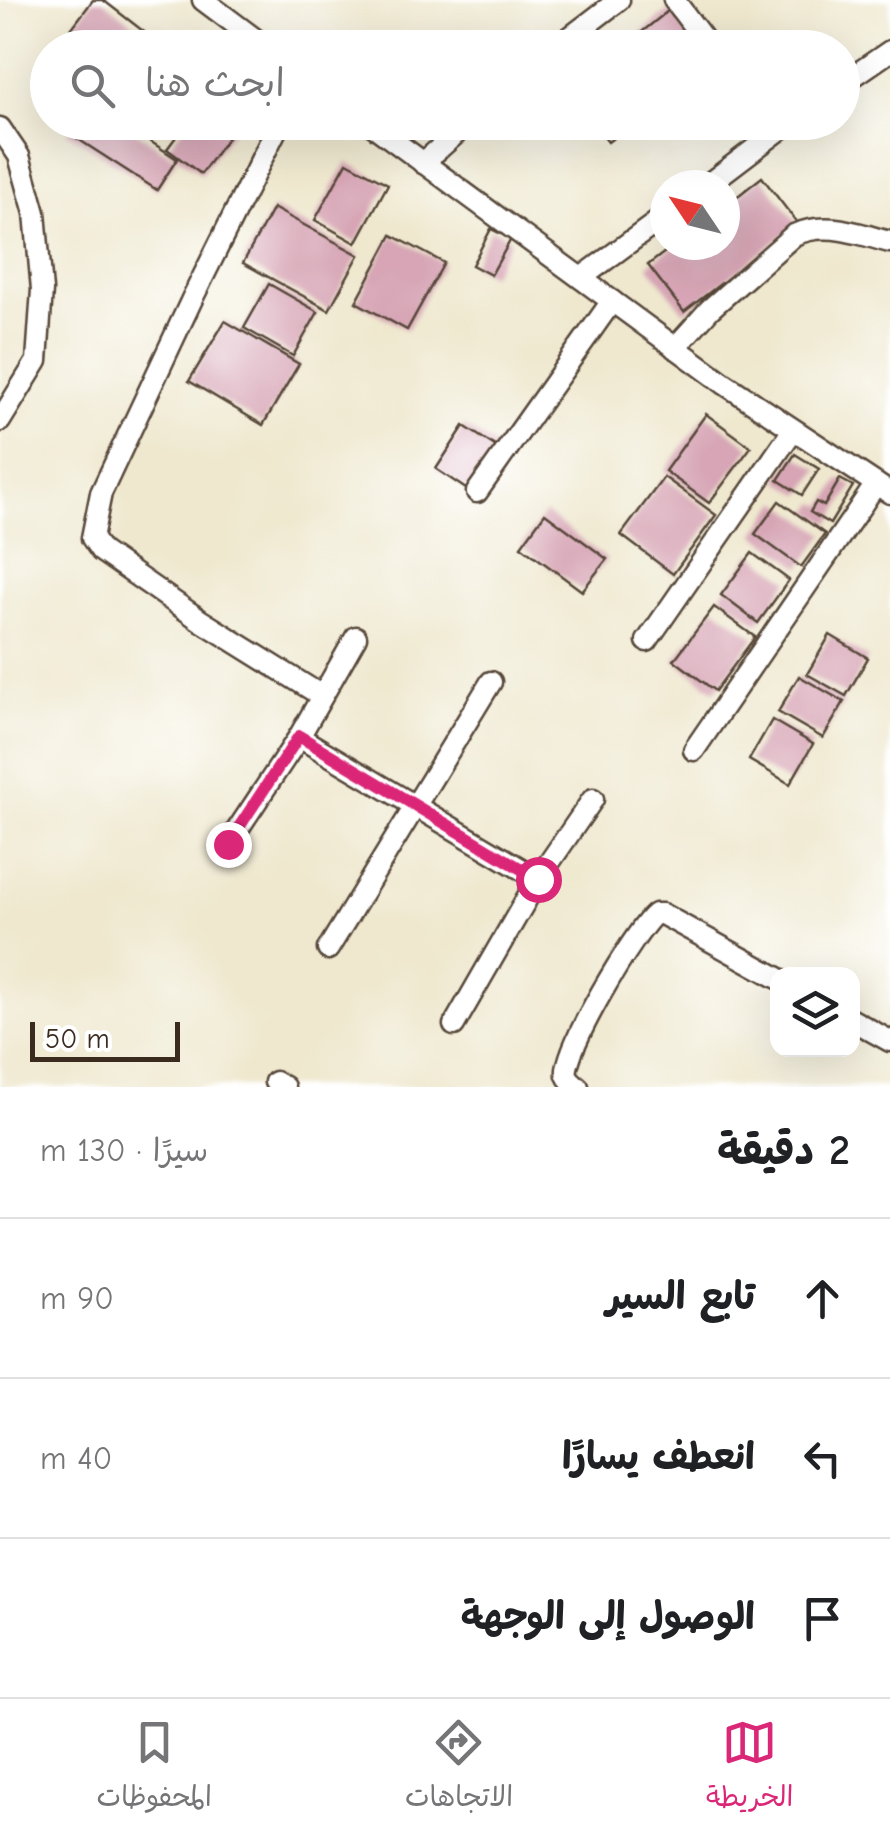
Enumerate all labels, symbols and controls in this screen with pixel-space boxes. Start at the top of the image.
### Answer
search box [30,30,860,140]
icon: search [65,58,120,113]
text: ابحث هنا [145,62,285,106]
north arrow [650,170,740,260]
route end [206,822,252,868]
route start [516,857,562,903]
map controls [770,967,860,1057]
button: layers [770,967,860,1057]
scale bar [30,1017,180,1062]
text: 50 m [45,1023,110,1055]
text: 2 دقيقة [717,1126,850,1175]
text: سيرًا · 130 m [40,1132,208,1169]
icon: ahead [795,1271,850,1326]
text: تابع السير [606,1275,755,1319]
text: 90 m [40,1280,114,1317]
icon: left [795,1431,850,1486]
text: انعطف يسارًا [562,1435,755,1479]
text: 40 m [40,1440,112,1477]
icon: arrive [795,1591,850,1646]
text: الوصول إلى الوجهة [461,1595,755,1639]
tab: المحفوظات [97,1715,212,1821]
tab: الاتجاهات [405,1715,513,1821]
tab: الخريطة [706,1715,793,1821]

